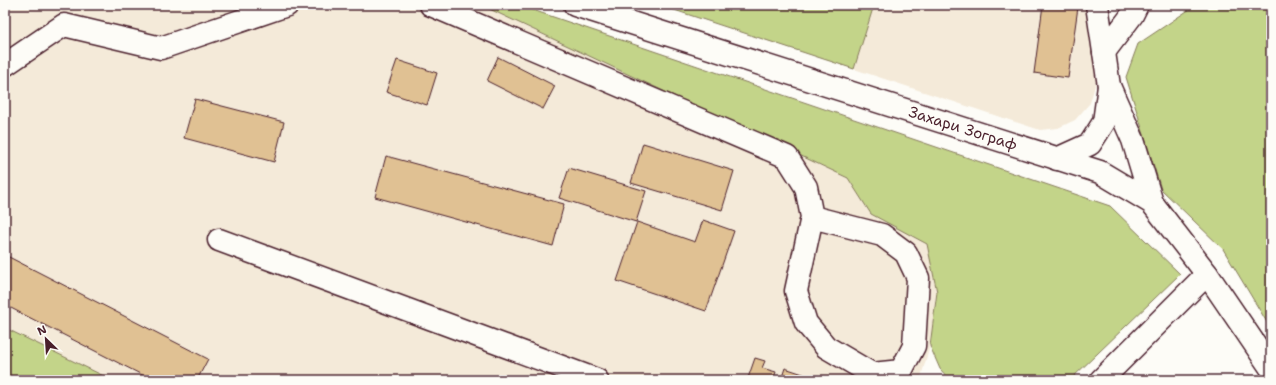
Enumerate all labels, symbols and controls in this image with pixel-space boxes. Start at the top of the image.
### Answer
street label: Захари Зограф [906,102,1020,155]
north arrow [26,319,66,359]
text: N [35,322,49,339]

